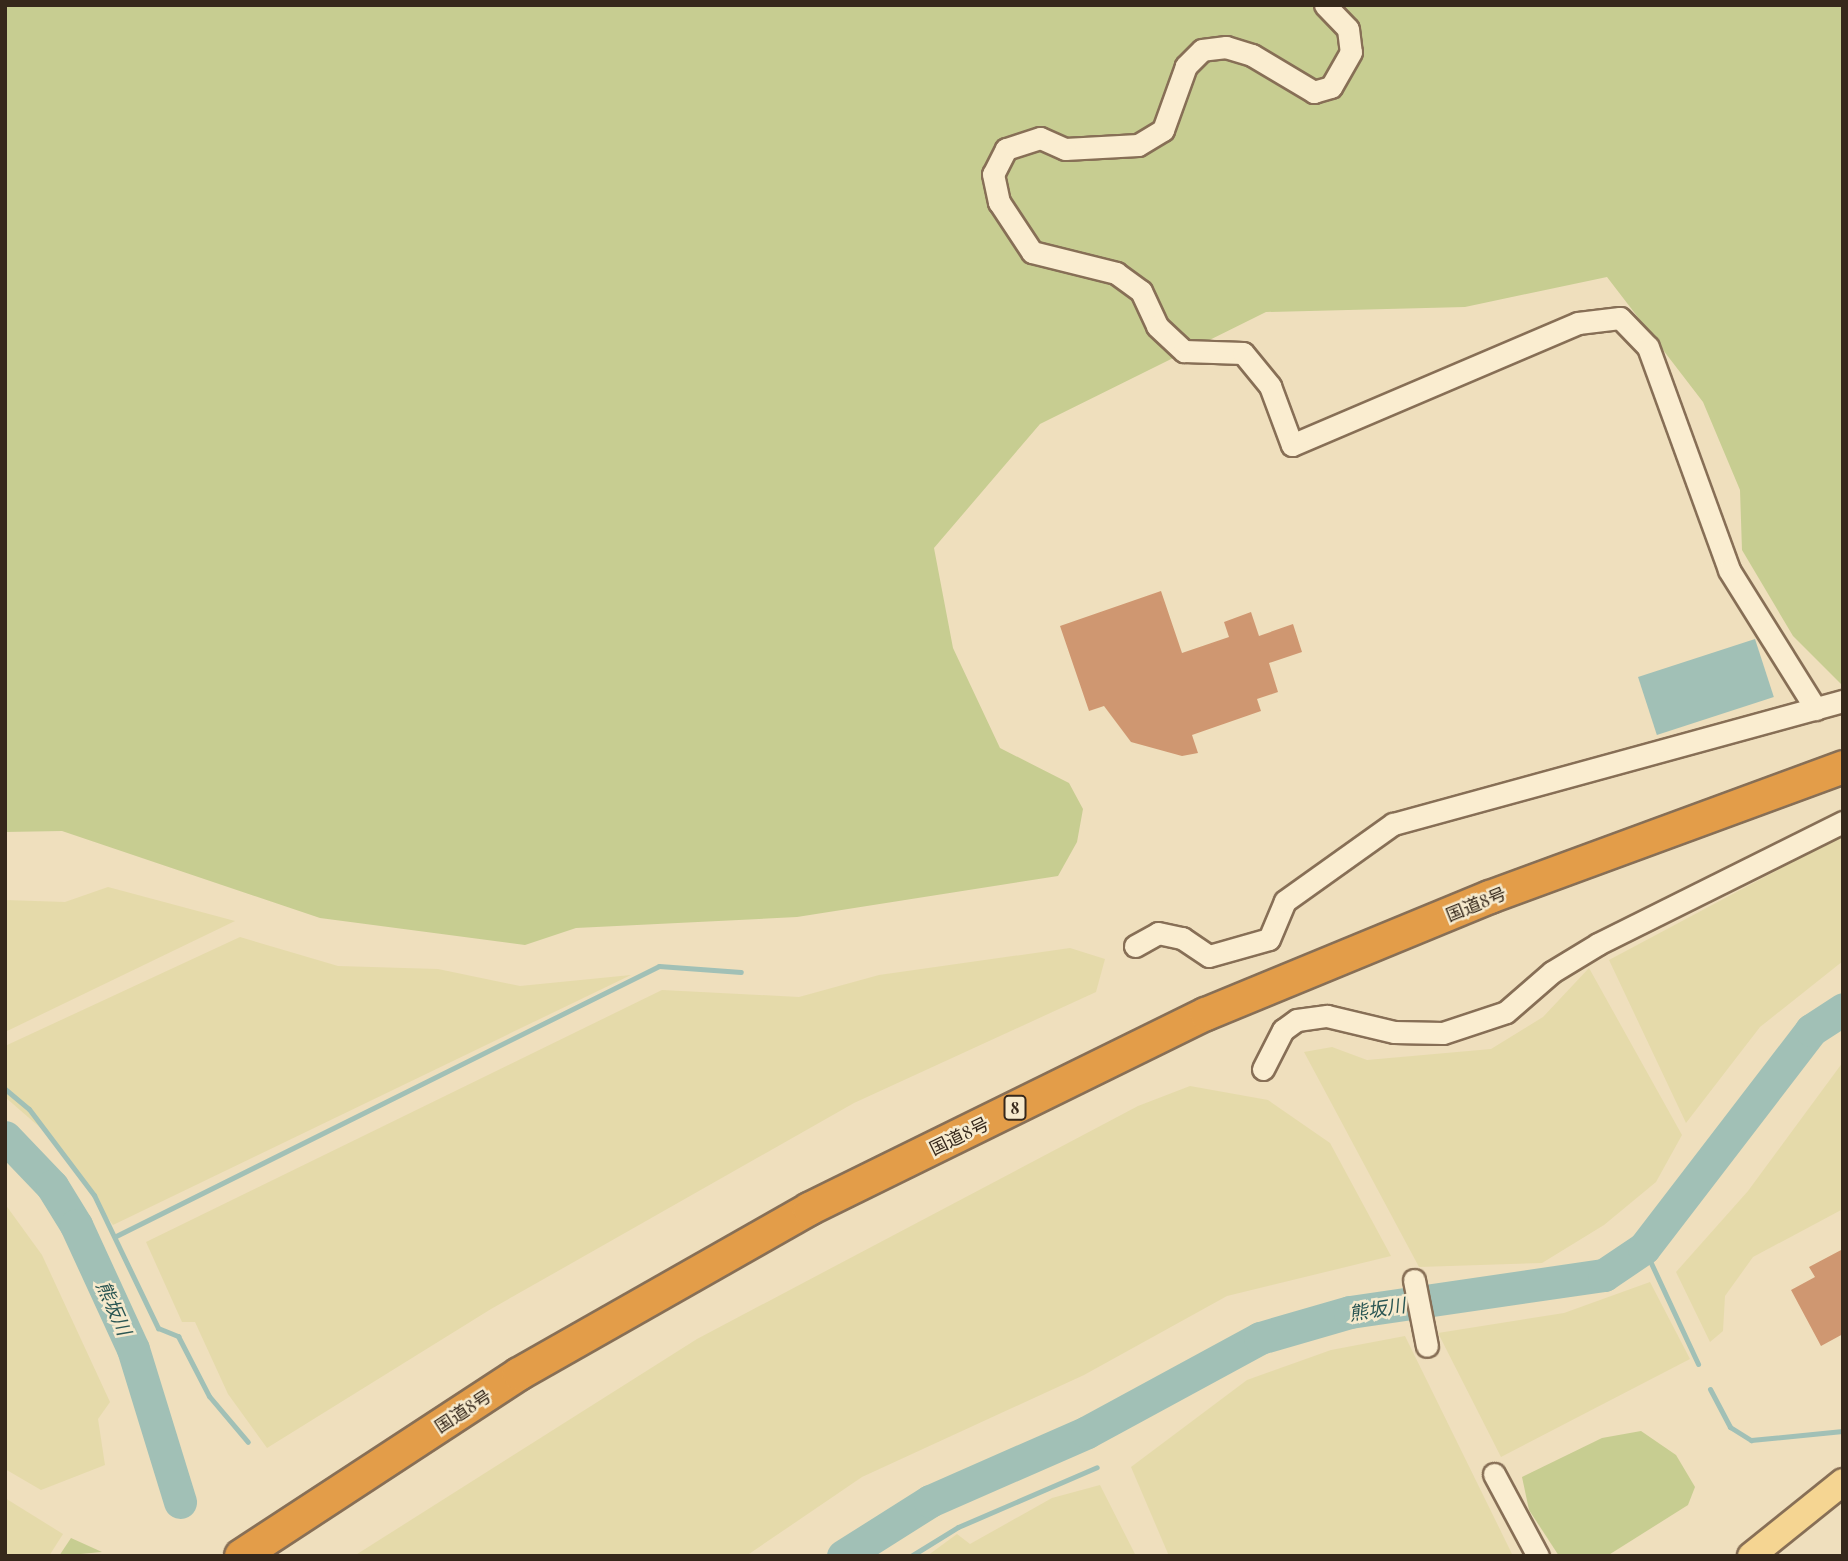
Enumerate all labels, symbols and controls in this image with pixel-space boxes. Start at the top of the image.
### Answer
street label: 国道8号 [1443,882,1509,926]
road number: 8 [1003,1096,1027,1120]
street label: 国道8号 [926,1112,992,1160]
water label: 熊坂川 [92,1277,136,1339]
water label: 熊坂川 [1347,1293,1407,1325]
street label: 国道8号 [431,1385,495,1437]

